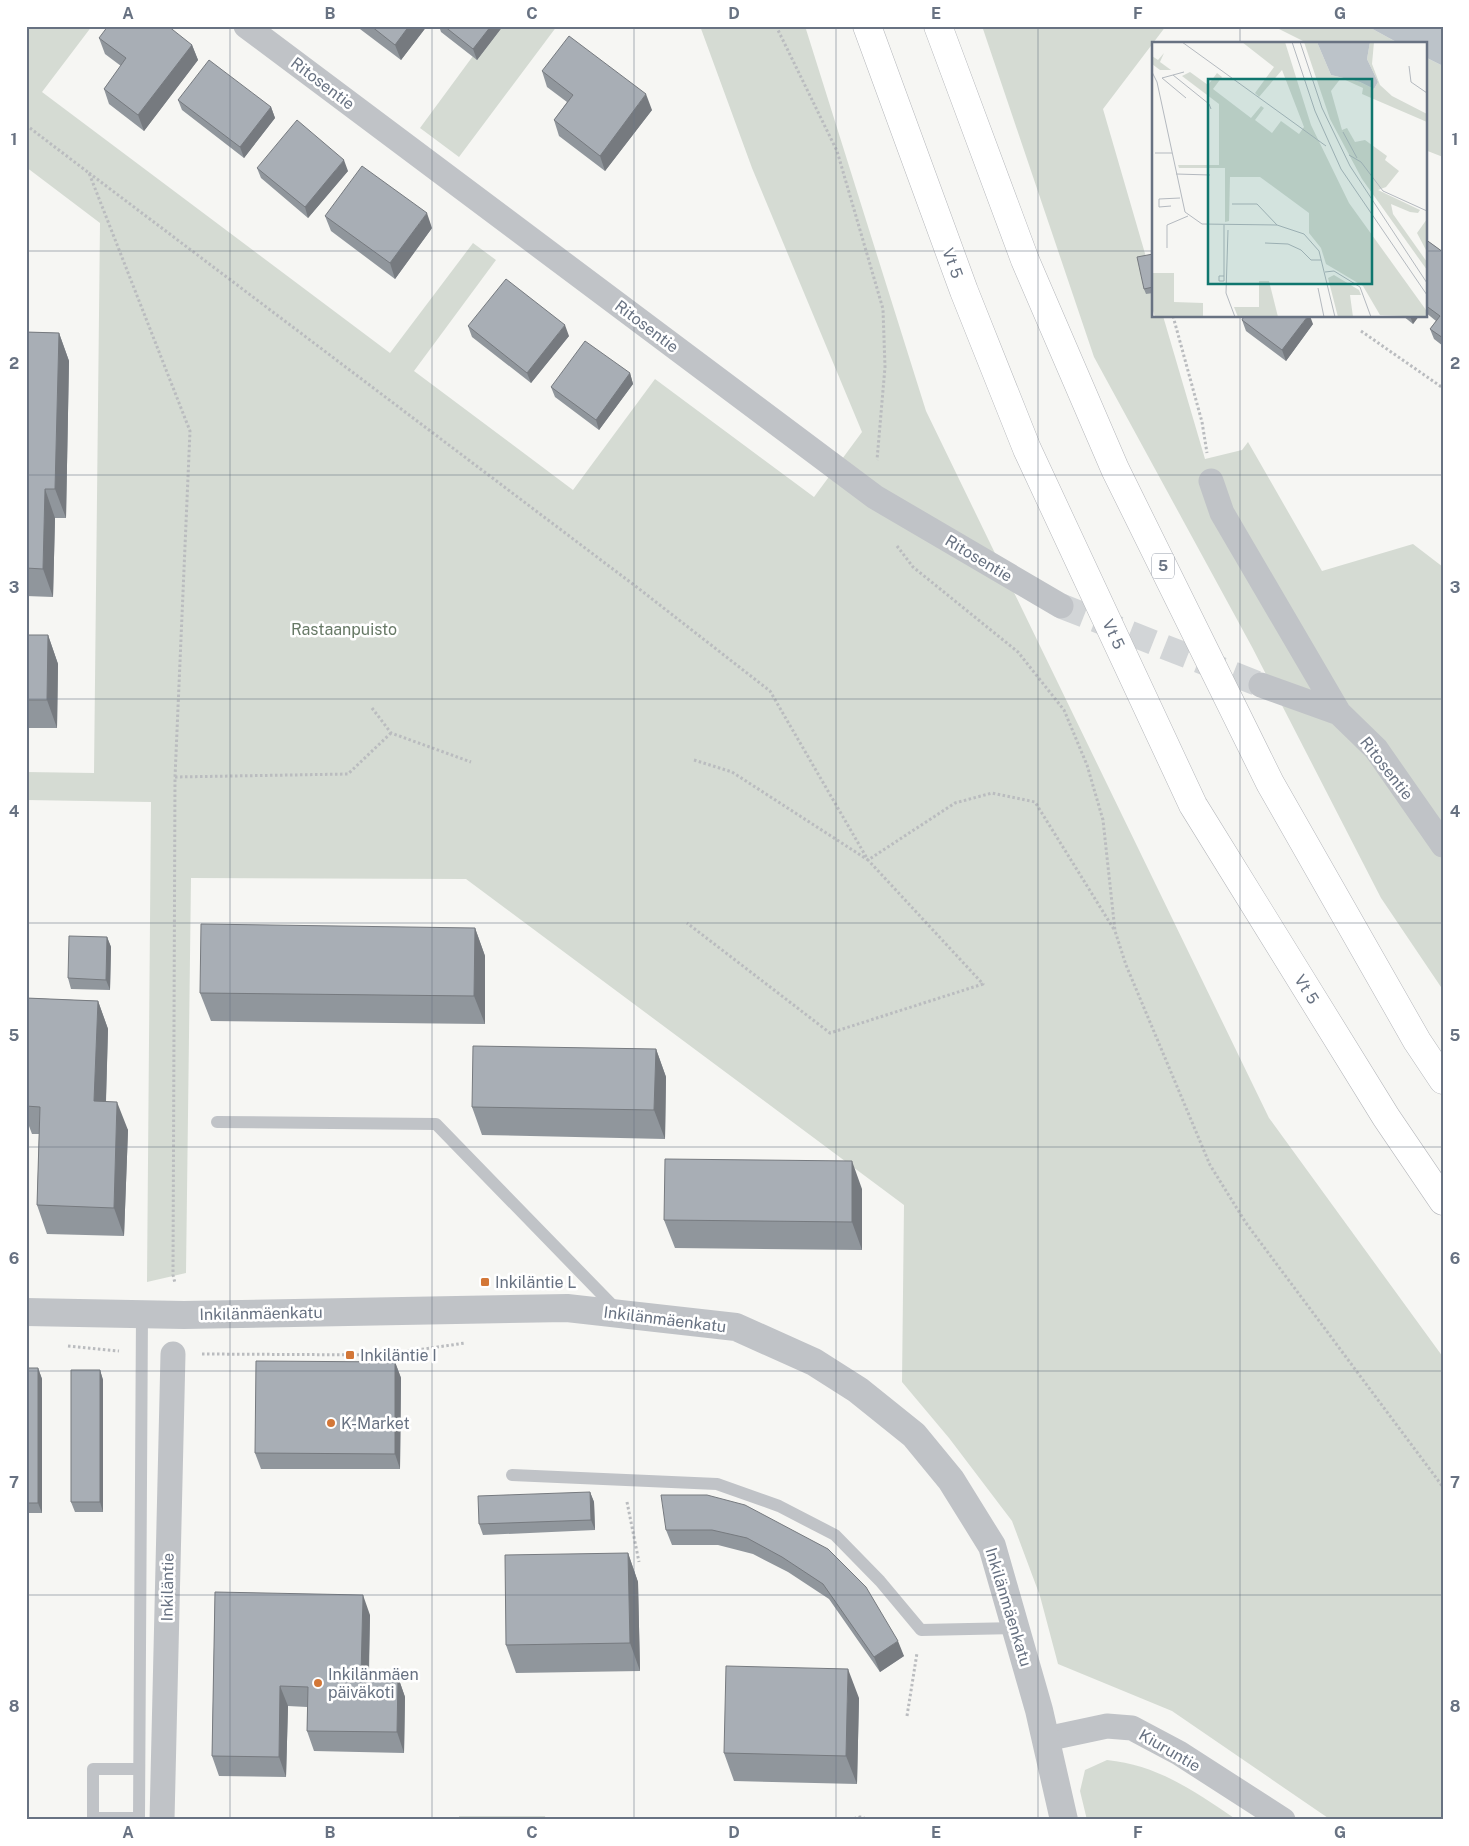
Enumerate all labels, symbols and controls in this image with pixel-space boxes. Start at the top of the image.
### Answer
text: A [122,4,134,23]
text: B [325,4,336,23]
text: C [526,4,538,23]
text: D [728,4,740,23]
text: E [931,4,941,23]
text: F [1133,4,1143,23]
text: G [1334,4,1346,23]
inset map [1152,42,1426,318]
street label: Ritosentie [287,53,358,114]
text: 1 [11,130,17,149]
text: 1 [1452,130,1458,149]
street label: Vt 5 [938,245,967,281]
street label: Ritosentie [611,296,682,357]
text: 2 [9,354,19,373]
text: 2 [1450,354,1460,373]
street label: Ritosentie [942,531,1016,586]
road number: 5 [1152,554,1174,578]
text: 3 [9,578,19,597]
text: 3 [1450,578,1460,597]
street label: Vt 5 [1098,616,1129,652]
park label: Rastaanpuisto [291,620,397,639]
street label: Ritosentie [1356,733,1417,804]
text: 4 [9,802,20,821]
text: 4 [1450,802,1461,821]
street label: Vt 5 [1290,971,1323,1007]
text: 5 [9,1026,20,1045]
text: 5 [1450,1026,1461,1045]
text: 6 [9,1249,19,1268]
text: 6 [1450,1249,1460,1268]
place label: Inkiläntie L [495,1273,577,1292]
marker: Inkiläntie L [479,1276,491,1288]
street label: Inkilänmäenkatu [199,1303,323,1324]
street label: Inkilänmäenkatu [603,1303,727,1336]
place label: Inkiläntie I [360,1346,437,1365]
marker: Inkiläntie I [344,1349,356,1361]
place label: K-Market [341,1414,410,1433]
marker: K-Market [325,1417,337,1429]
text: 7 [9,1473,19,1492]
text: 7 [1450,1473,1460,1492]
street label: Inkilänmäenkatu [981,1545,1036,1669]
street label: Inkiläntie [157,1553,178,1621]
place label: Inkilänmäen päiväkoti [328,1665,419,1702]
marker: Inkilänmäen päiväkoti [312,1677,324,1689]
text: 8 [9,1697,20,1716]
text: 8 [1450,1697,1461,1716]
street label: Kiuruntie [1136,1725,1204,1776]
text: A [122,1823,134,1842]
text: B [325,1823,336,1842]
text: C [526,1823,538,1842]
text: D [728,1823,740,1842]
text: E [931,1823,941,1842]
text: F [1133,1823,1143,1842]
text: G [1334,1823,1346,1842]

